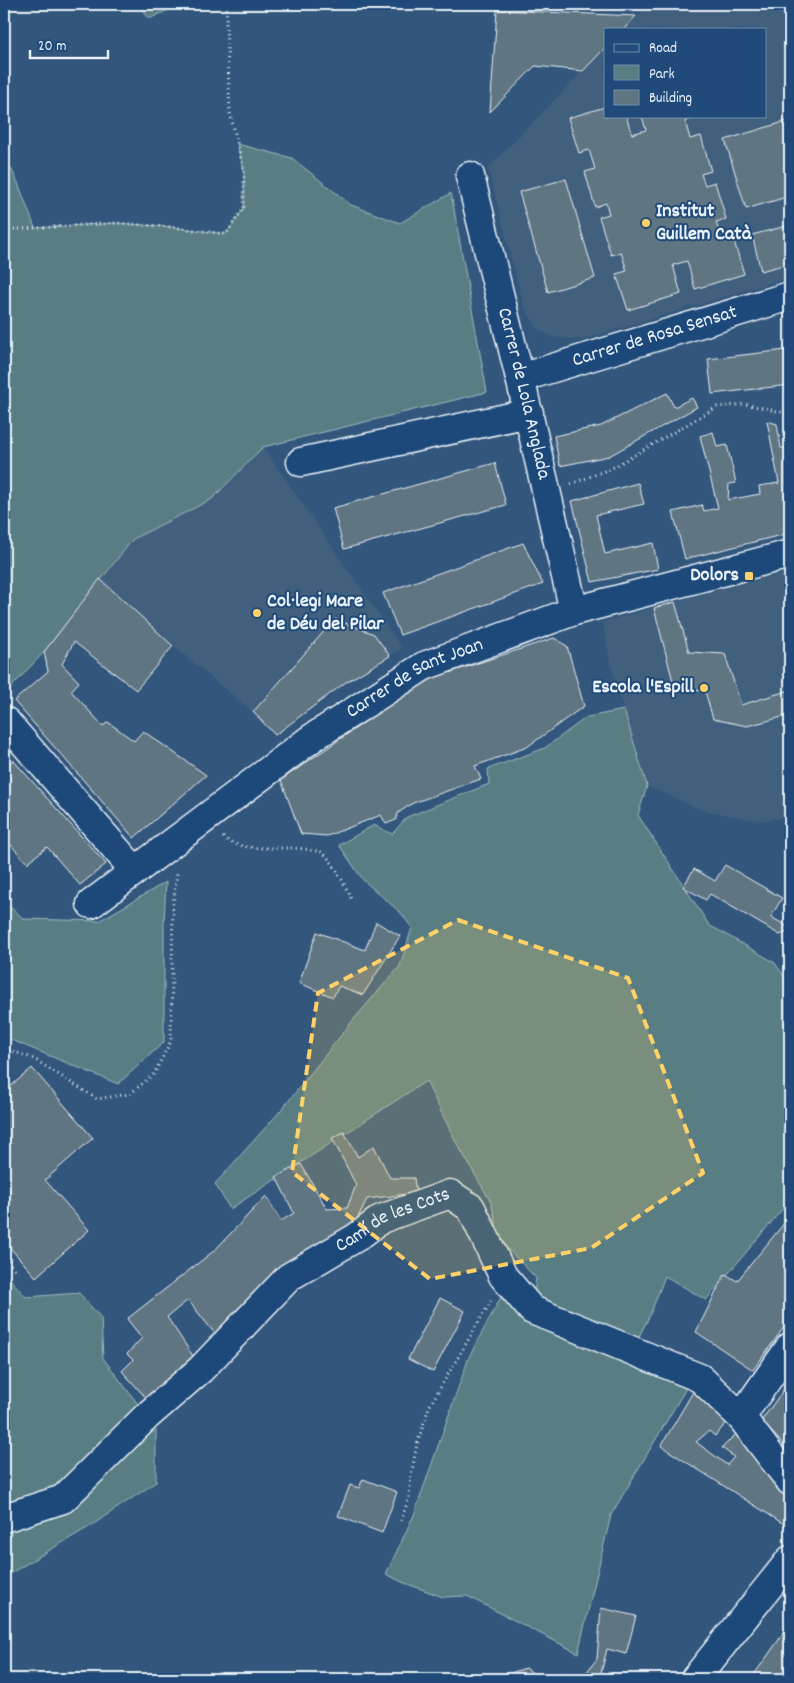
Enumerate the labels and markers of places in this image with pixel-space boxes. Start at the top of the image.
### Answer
place label: Institut Guillem Catà [656,198,753,249]
marker: Institut Guillem Catà [640,217,652,229]
place label: Dolors [690,562,739,590]
marker: Dolors [743,570,755,582]
place label: Col·legi Mare de Déu del Pilar [267,588,384,639]
marker: Col·legi Mare de Déu del Pilar [251,607,263,619]
place label: Escola l'Espill [592,674,694,702]
marker: Escola l'Espill [698,682,710,694]

